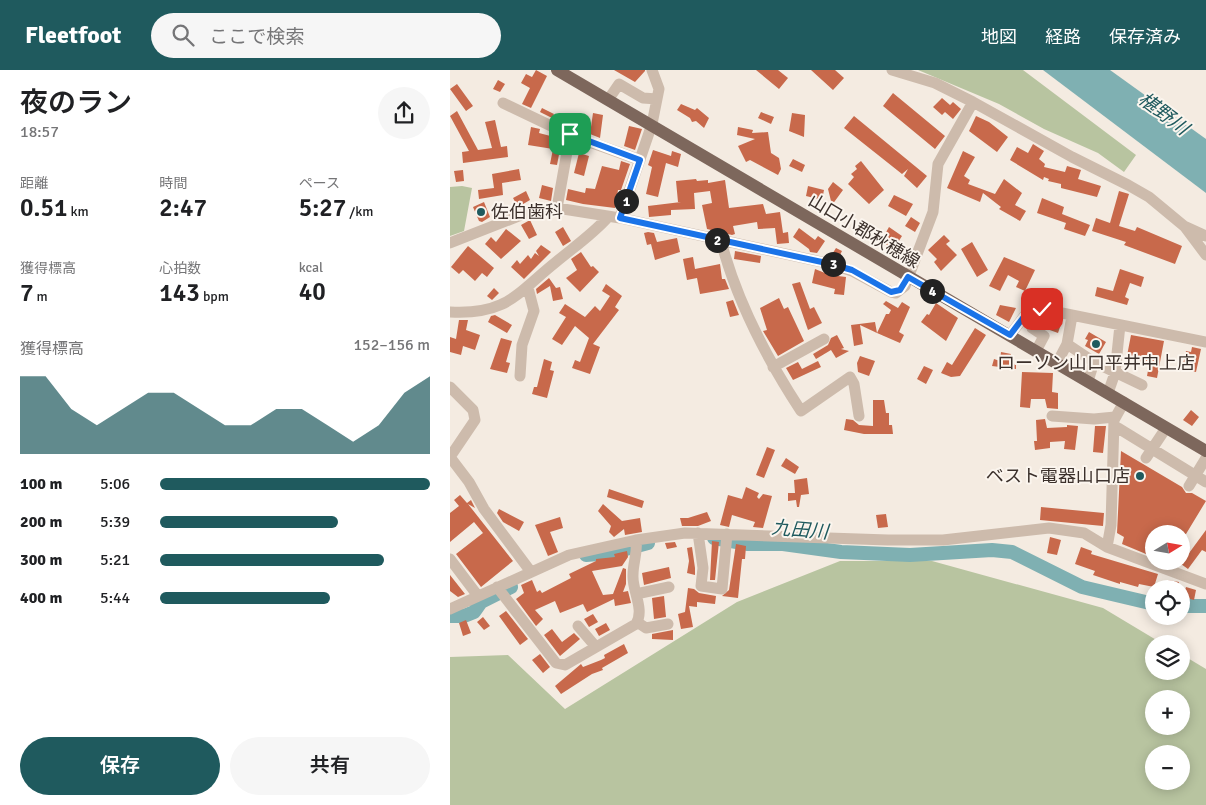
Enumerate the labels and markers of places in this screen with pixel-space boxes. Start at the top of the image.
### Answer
pin [549,113,591,155]
pin: 1 [614,188,638,214]
place label: 佐伯歯科 [491,201,563,223]
marker: 佐伯歯科 [475,206,487,218]
pin: 2 [704,228,730,252]
pin: 3 [820,252,846,276]
pin: 4 [920,278,944,304]
pin [1021,288,1063,330]
marker: ローソン山口平井中上店 [1090,338,1102,350]
place label: ローソン山口平井中上店 [997,352,1195,374]
place label: ベスト電器山口店 [986,465,1130,487]
marker: ベスト電器山口店 [1134,470,1146,482]

